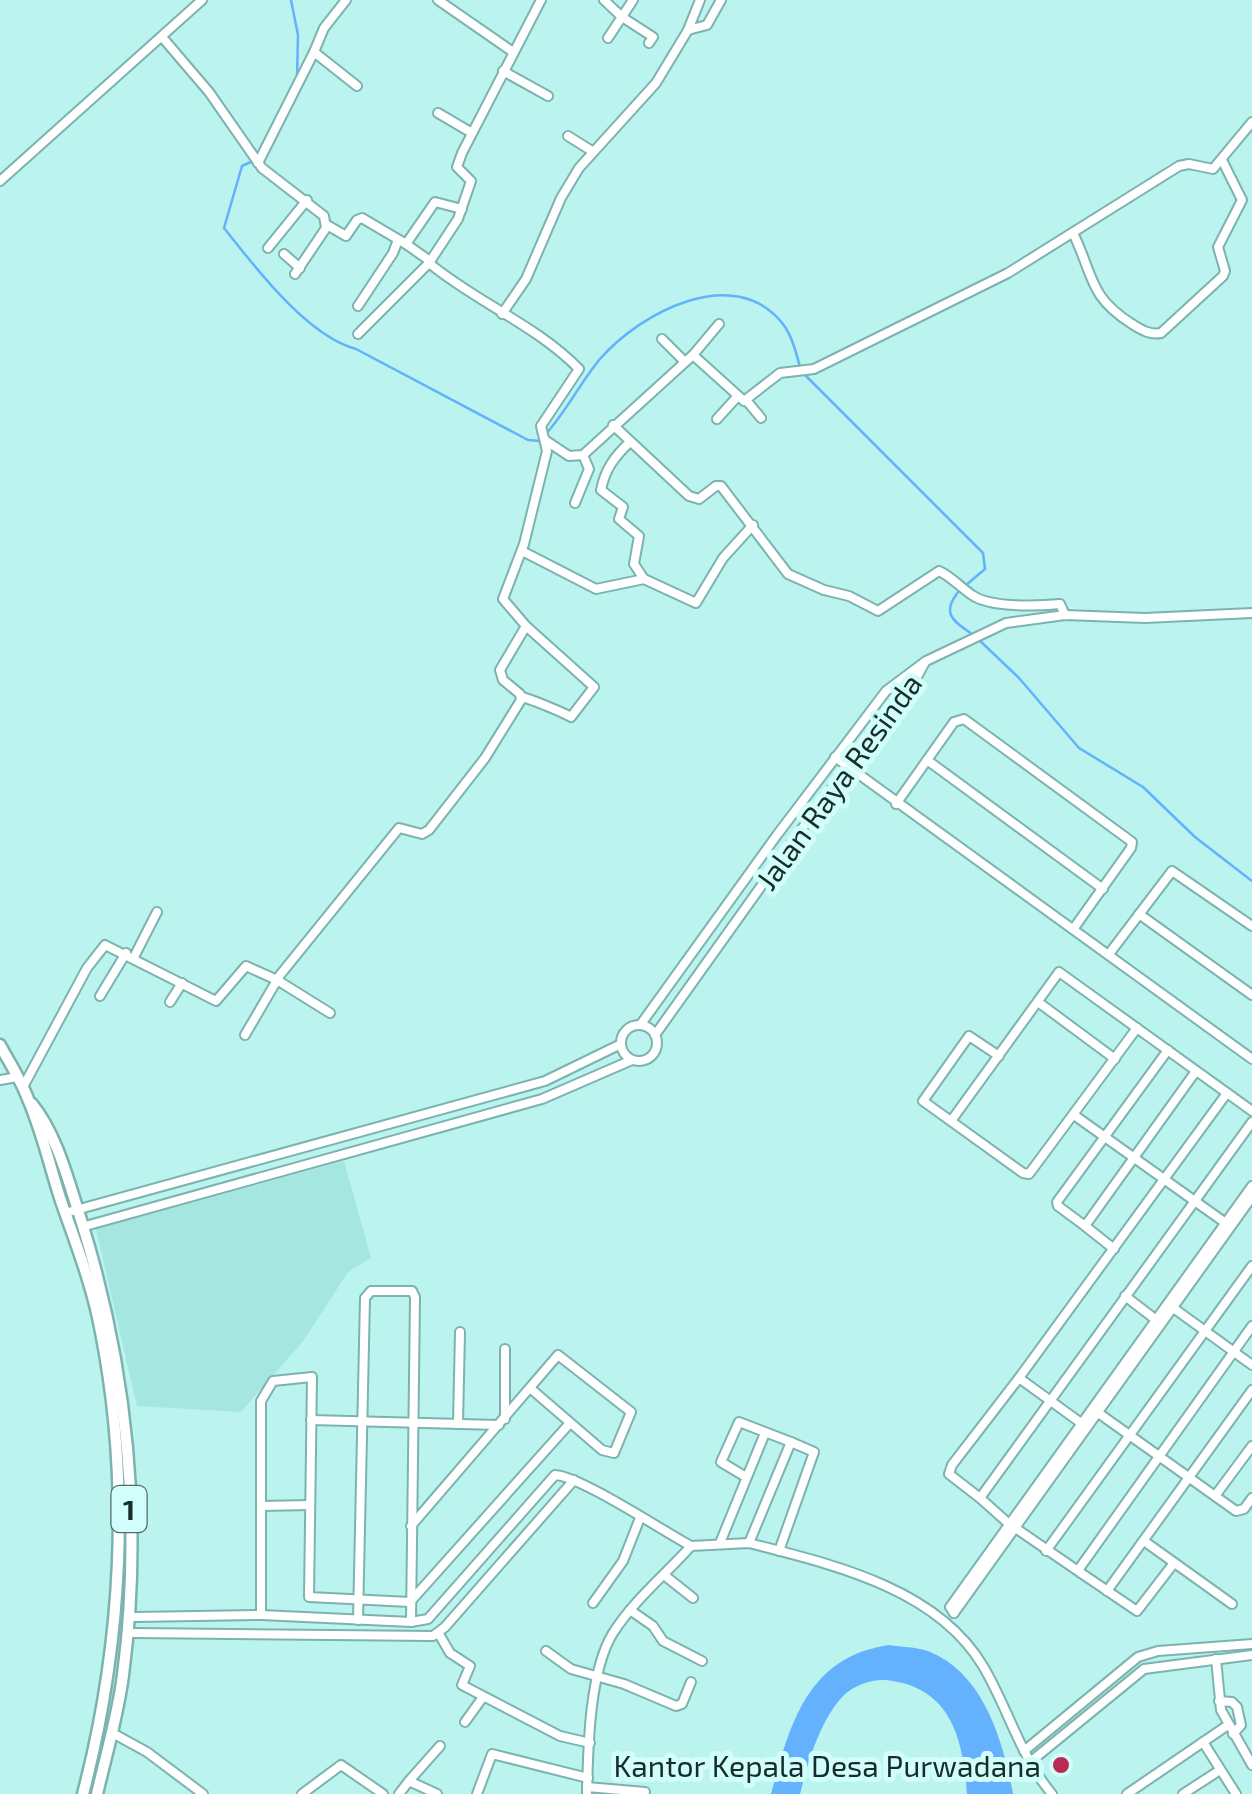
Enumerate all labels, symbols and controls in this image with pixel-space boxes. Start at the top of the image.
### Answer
street label: Jalan Raya Resinda [748,666,928,896]
road number: 1 [112,1486,146,1532]
place label: Kantor Kepala Desa Purwadana [614,1747,1041,1783]
marker: Kantor Kepala Desa Purwadana [1050,1754,1072,1776]

